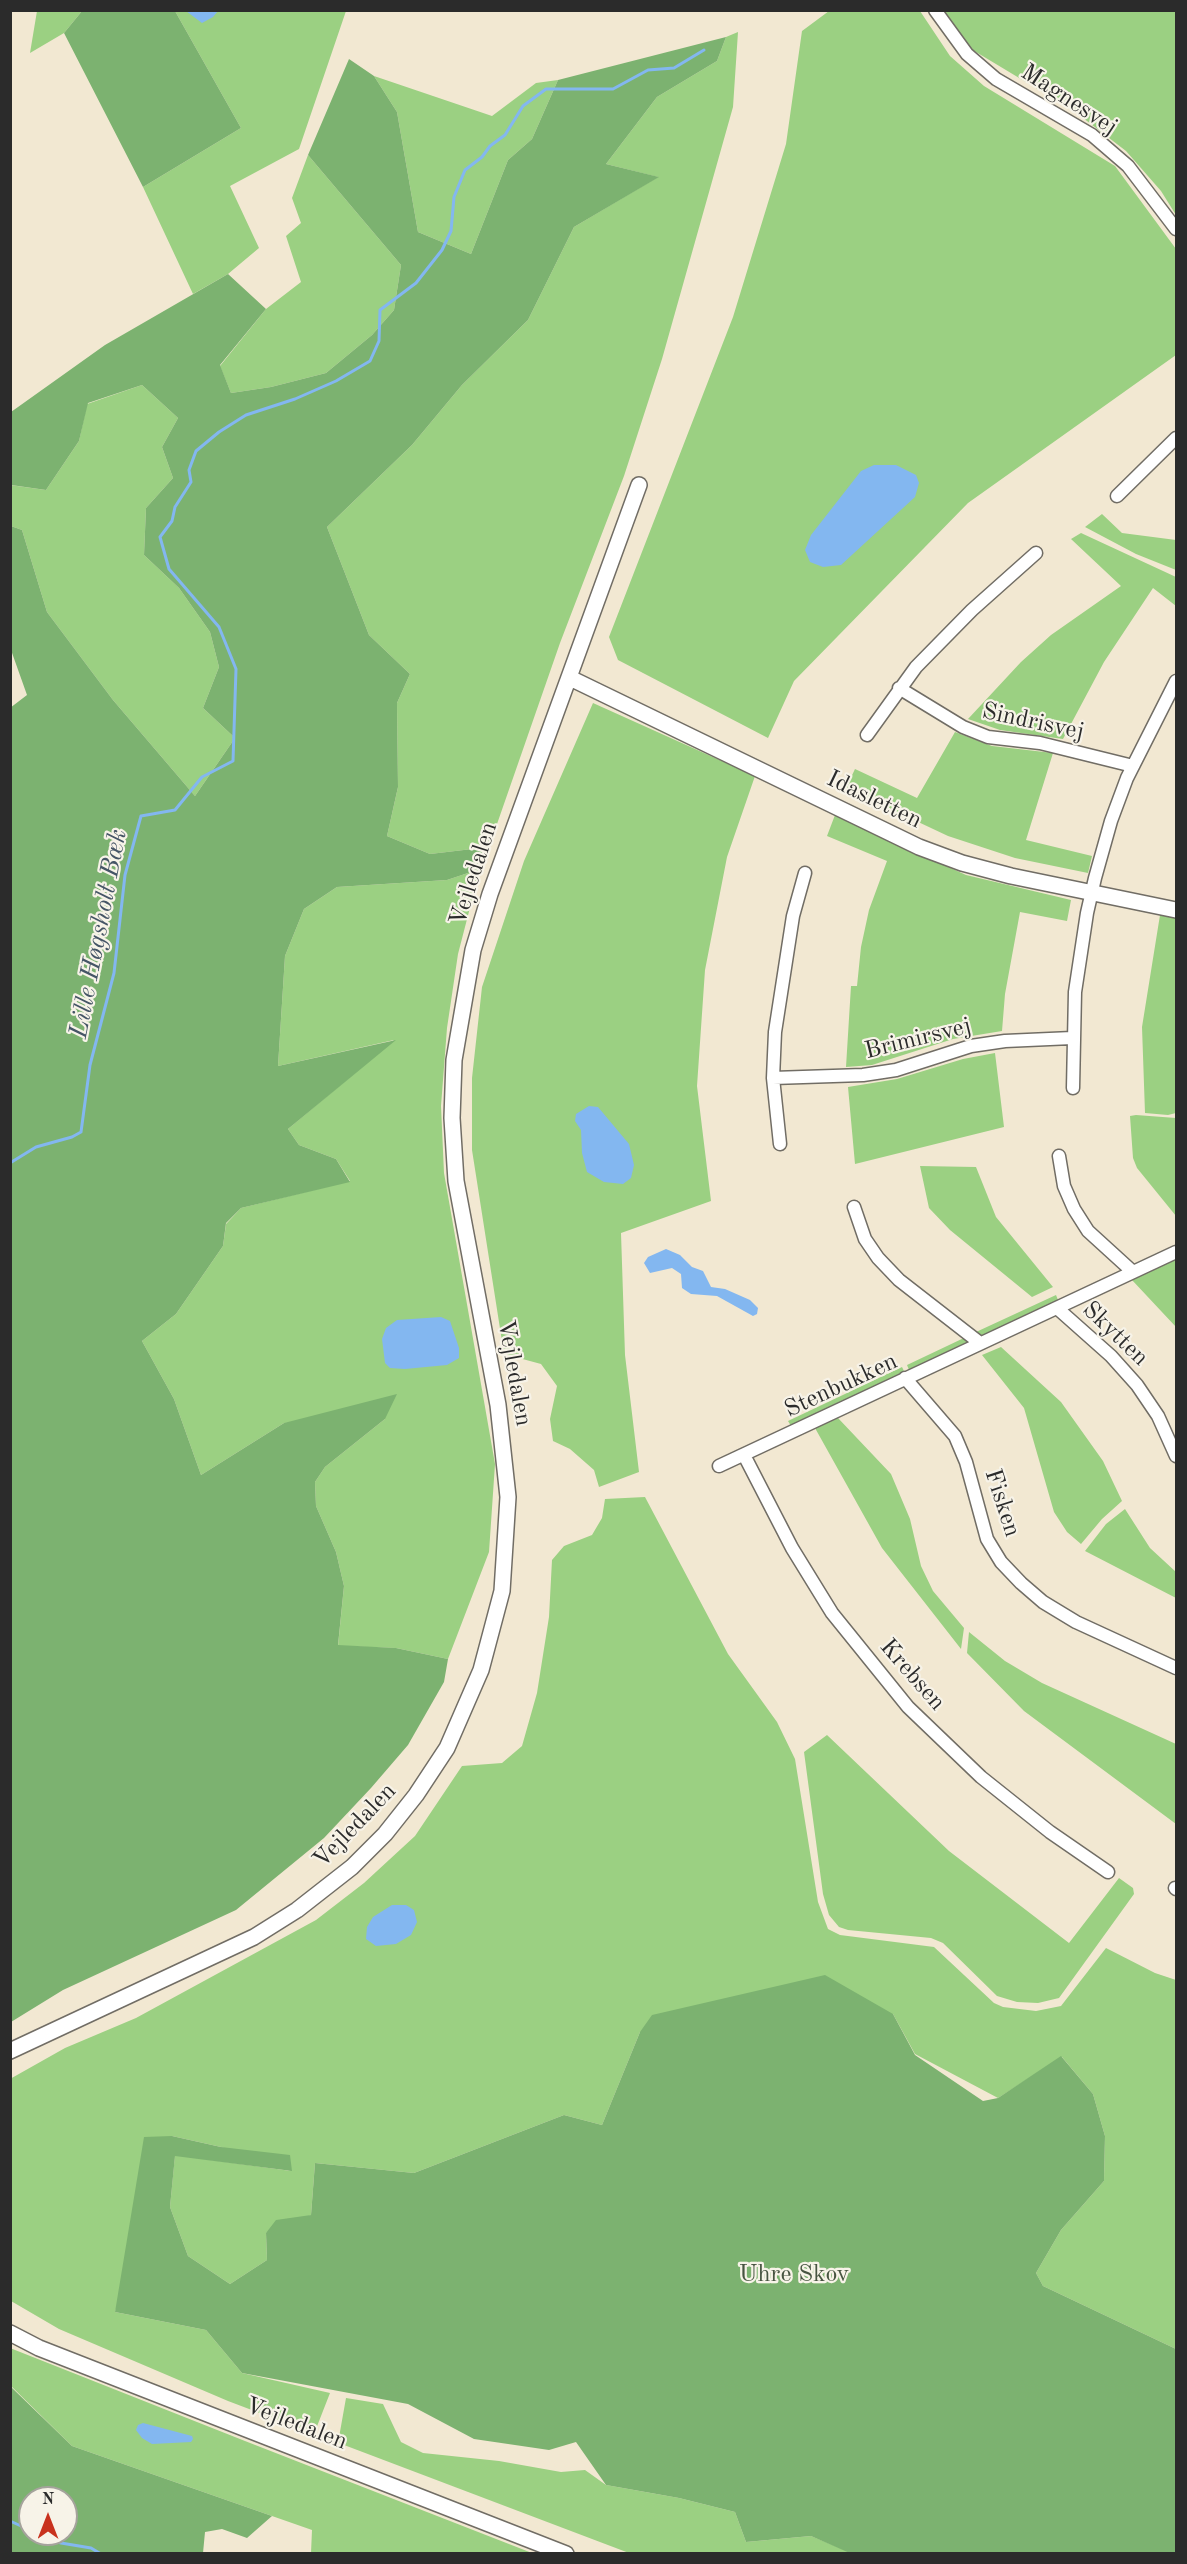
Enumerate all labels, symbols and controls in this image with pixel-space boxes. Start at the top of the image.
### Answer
street label: Magnesvej [1015,58,1123,142]
street label: Sindrisvej [979,697,1087,747]
street label: Idasletten [822,765,926,835]
street label: Vejledalen [444,819,504,929]
water label: Lille Høgsholt Bæk [63,827,135,1041]
street label: Brimirsvej [862,1012,974,1066]
street label: Skytten [1076,1296,1154,1372]
street label: Vejledalen [491,1318,537,1428]
street label: Stenbukken [780,1347,902,1425]
street label: Fisken [978,1465,1026,1541]
street label: Krebsen [873,1633,951,1717]
street label: Vejledalen [307,1777,403,1875]
park label: Uhre Skov [739,2261,849,2289]
street label: Vejledalen [241,2391,351,2457]
north arrow [18,2486,78,2546]
text: N [42,2492,54,2508]

